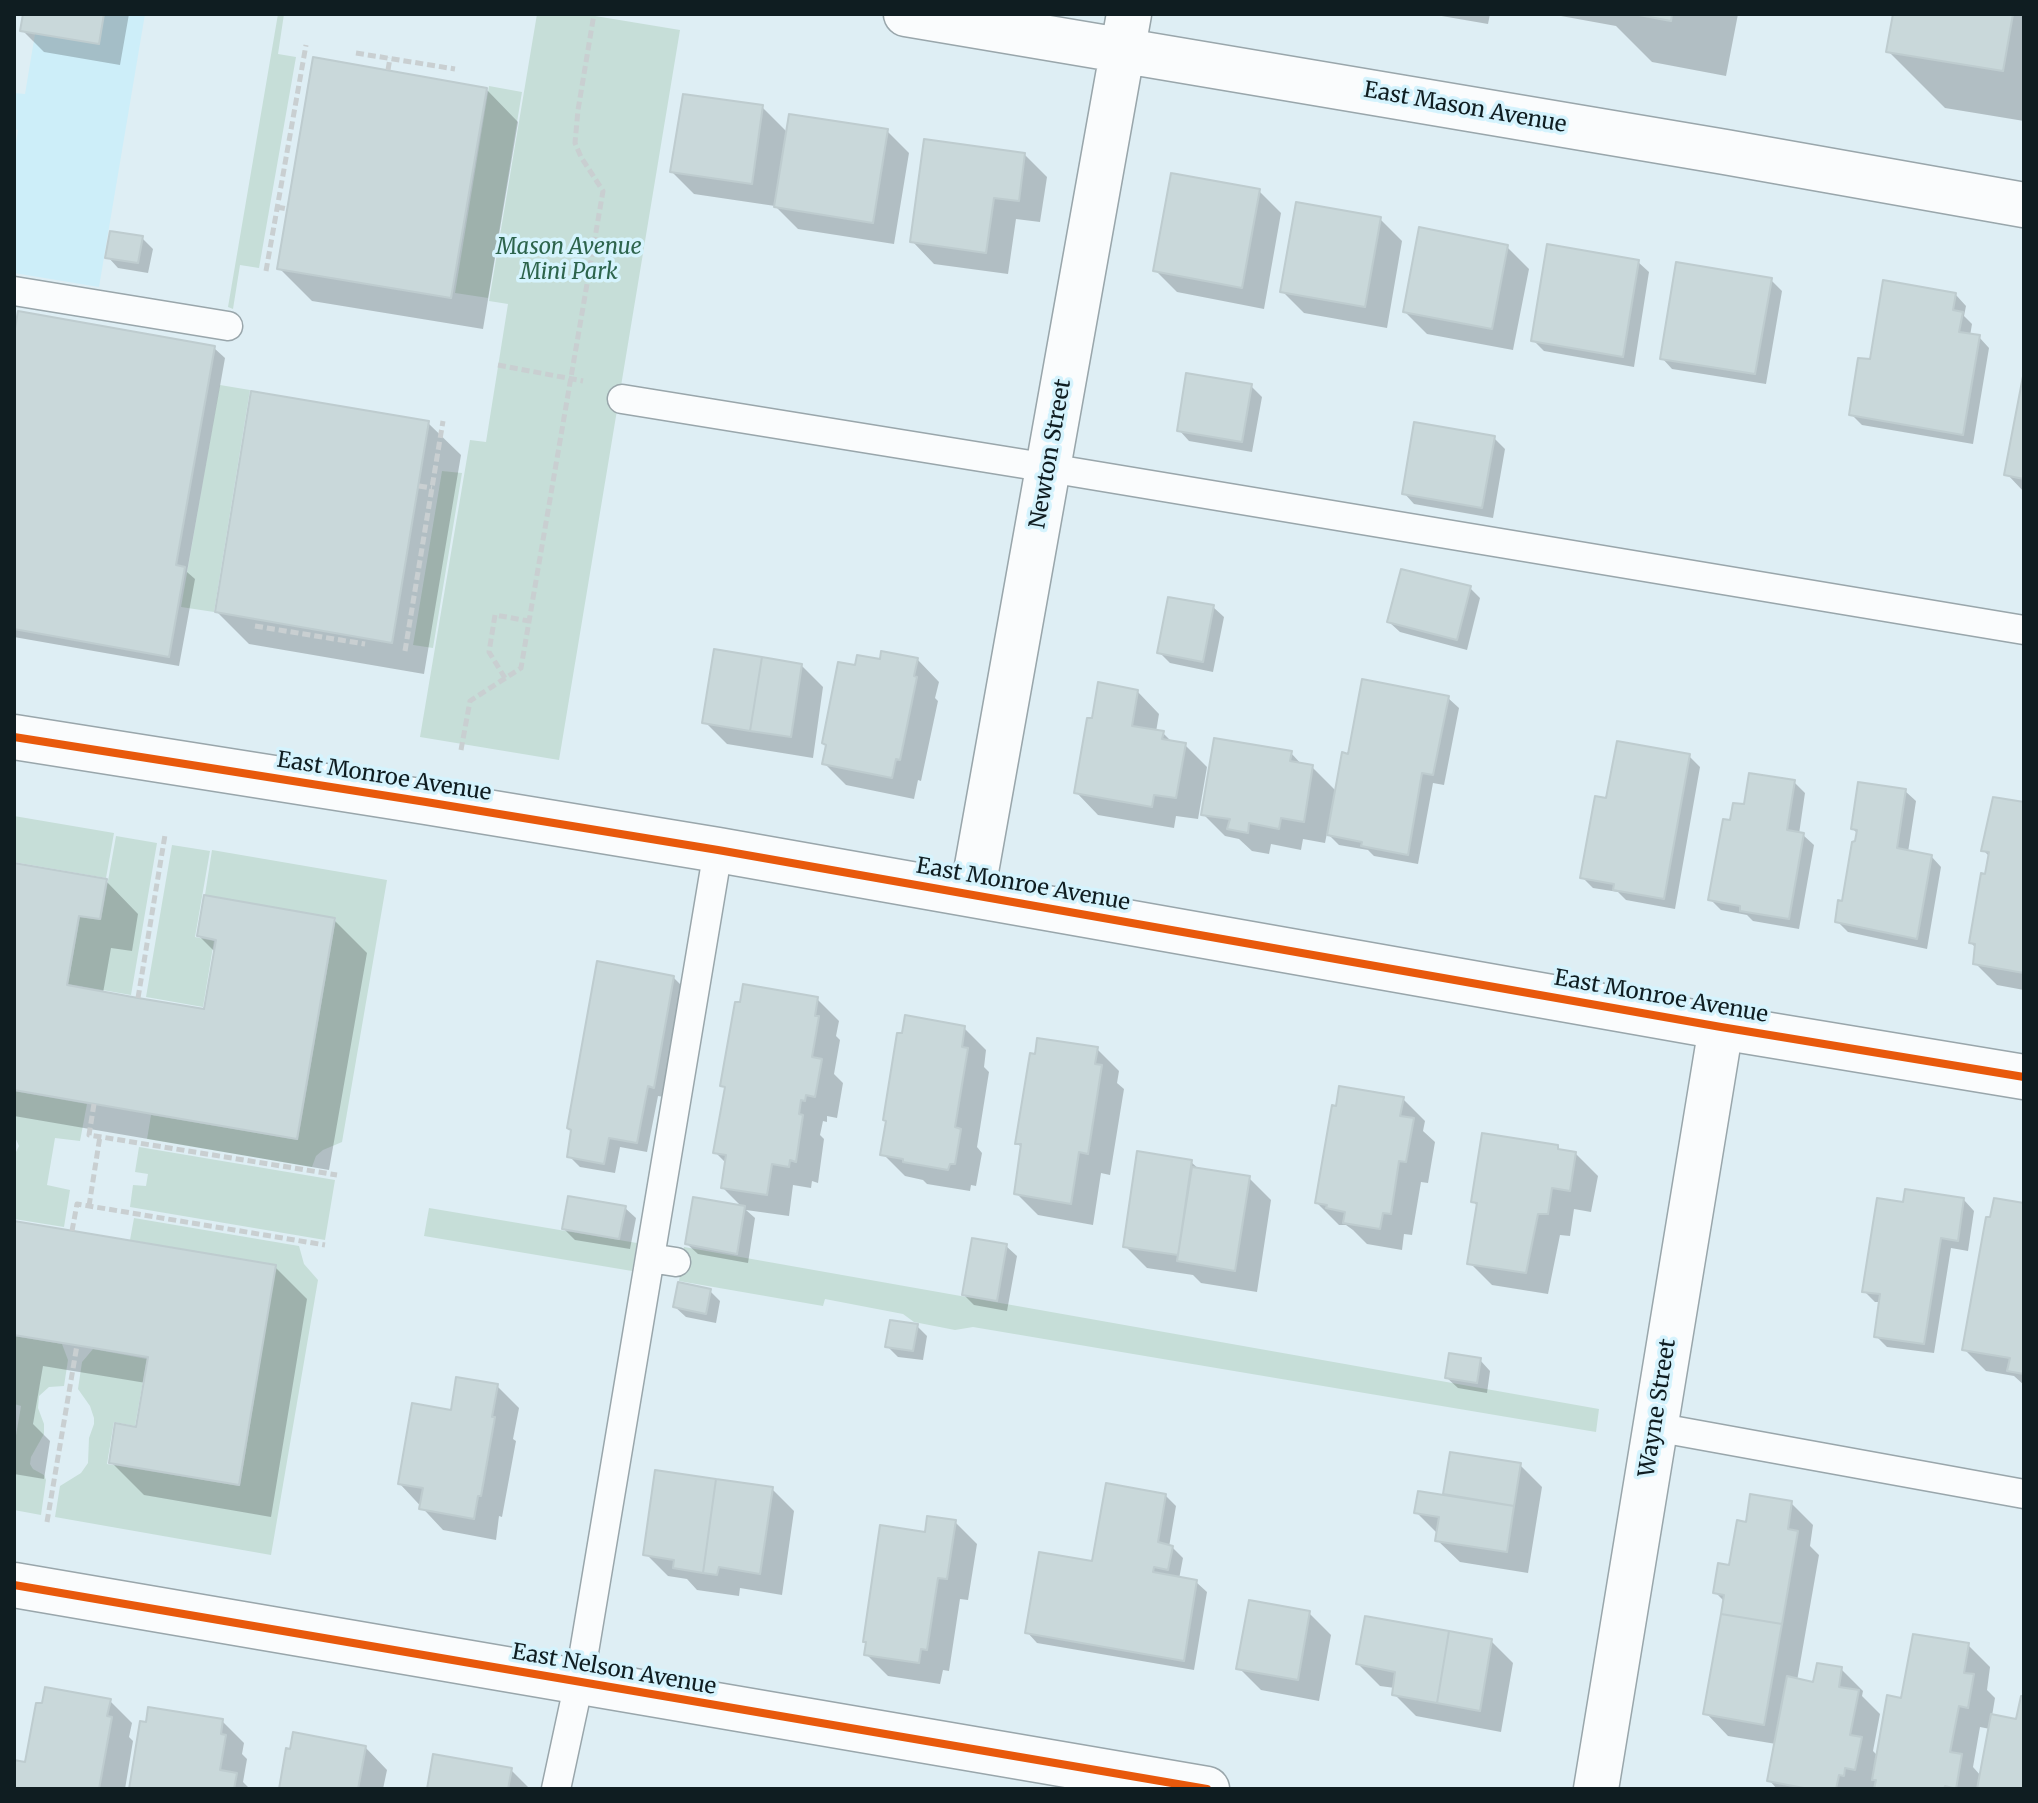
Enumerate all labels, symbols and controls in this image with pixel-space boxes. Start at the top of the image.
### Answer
street label: East Mason Avenue [1362,77,1568,139]
park label: Mason Avenue Mini Park [496,235,642,286]
street label: Newton Street [1025,377,1077,531]
street label: East Monroe Avenue [275,747,493,807]
street label: East Monroe Avenue [914,853,1132,917]
street label: East Monroe Avenue [1552,965,1770,1029]
street label: Wayne Street [1634,1337,1682,1479]
street label: East Nelson Avenue [510,1639,718,1701]

